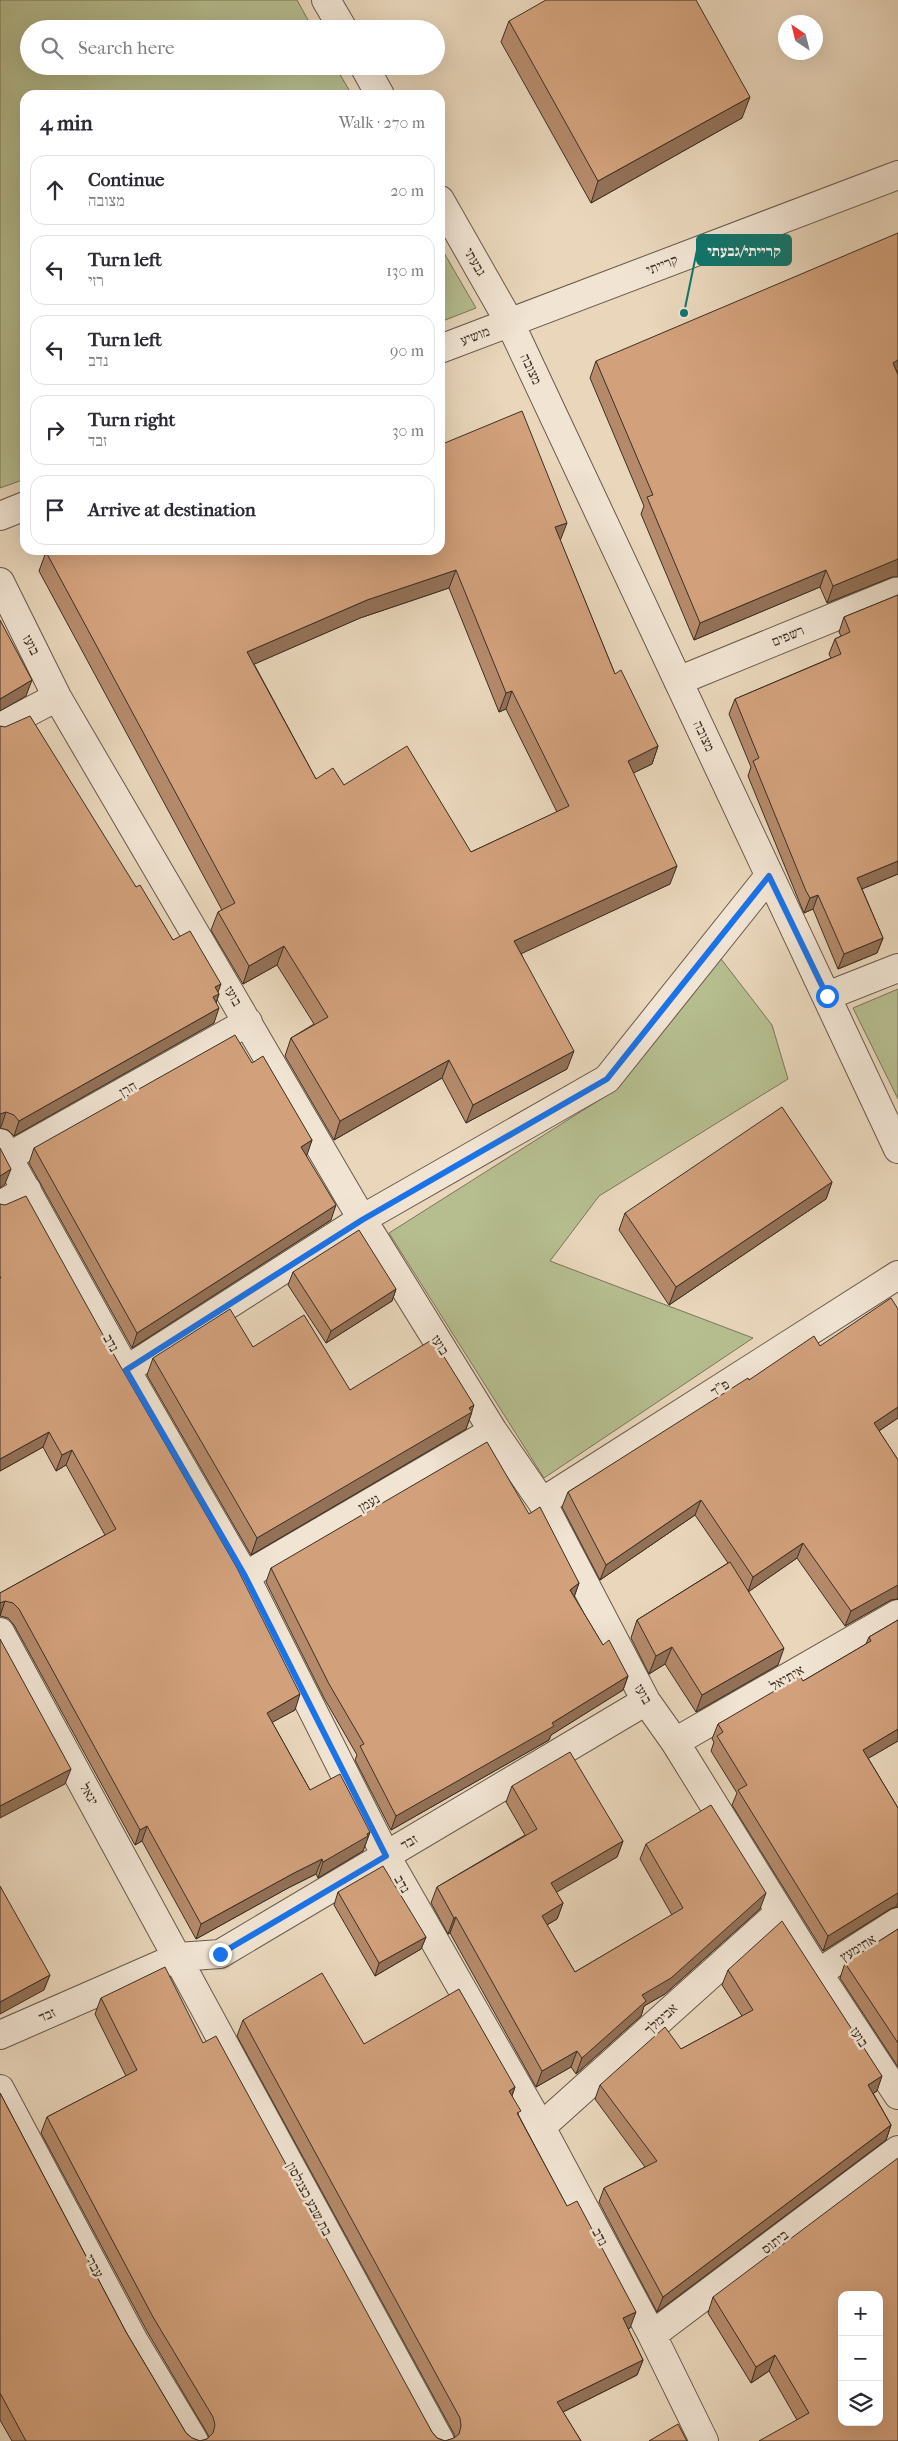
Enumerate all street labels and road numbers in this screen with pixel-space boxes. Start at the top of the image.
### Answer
street label: גבעתי [460,245,490,279]
street label: קרייתי [644,251,680,279]
street label: מושיע [458,323,492,349]
street label: מצובה [516,351,546,387]
street label: רשפים [769,622,807,650]
street label: בועז [19,632,43,658]
street label: מצובה [689,718,719,754]
street label: בועז [220,983,246,1009]
street label: הרן [116,1077,140,1101]
street label: נדב [99,1331,123,1355]
street label: בועז [427,1332,453,1359]
street label: פ"ד [707,1376,733,1400]
street label: נעמן [355,1490,383,1516]
street label: איתיאל [767,1661,807,1695]
street label: בועז [630,1681,656,1707]
street label: יגאל [76,1780,102,1808]
street label: זבד [397,1830,421,1854]
street label: נדב [390,1872,414,1896]
street label: אחימעץ [837,1930,879,1966]
street label: אבימלך [641,2000,681,2038]
street label: זבד [36,2004,58,2026]
street label: בועז [846,2024,872,2051]
street label: בת שבע כצנלסון [282,2159,336,2239]
street label: נדב [588,2225,612,2249]
street label: ביתוס [758,2226,792,2258]
street label: עברי [81,2251,107,2281]

